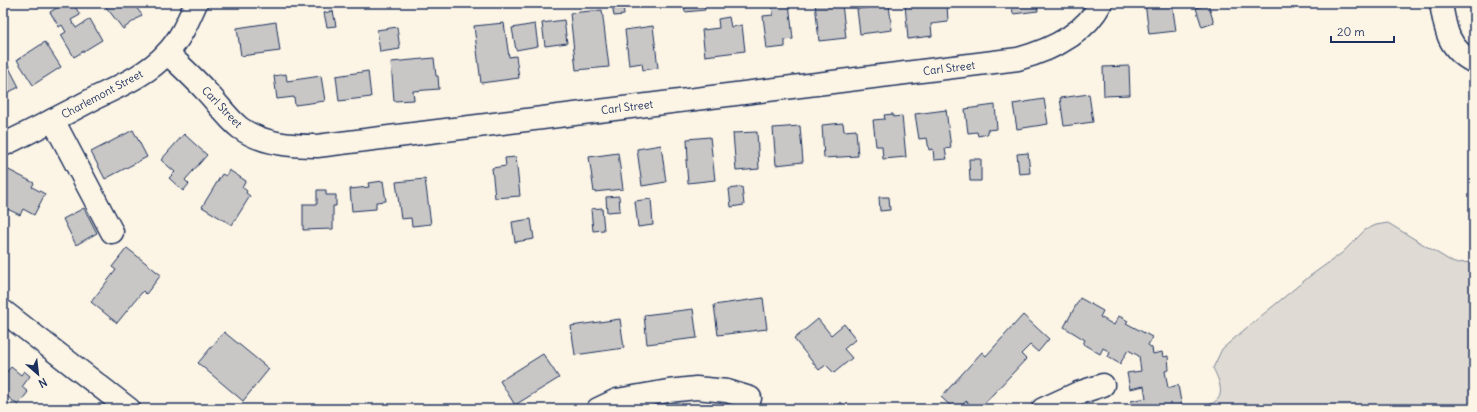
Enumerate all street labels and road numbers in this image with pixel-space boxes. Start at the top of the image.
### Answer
street label: Carl Street [922,58,976,78]
street label: Charlemont Street [59,66,146,121]
street label: Carl Street [199,83,245,131]
street label: Carl Street [600,97,654,117]

